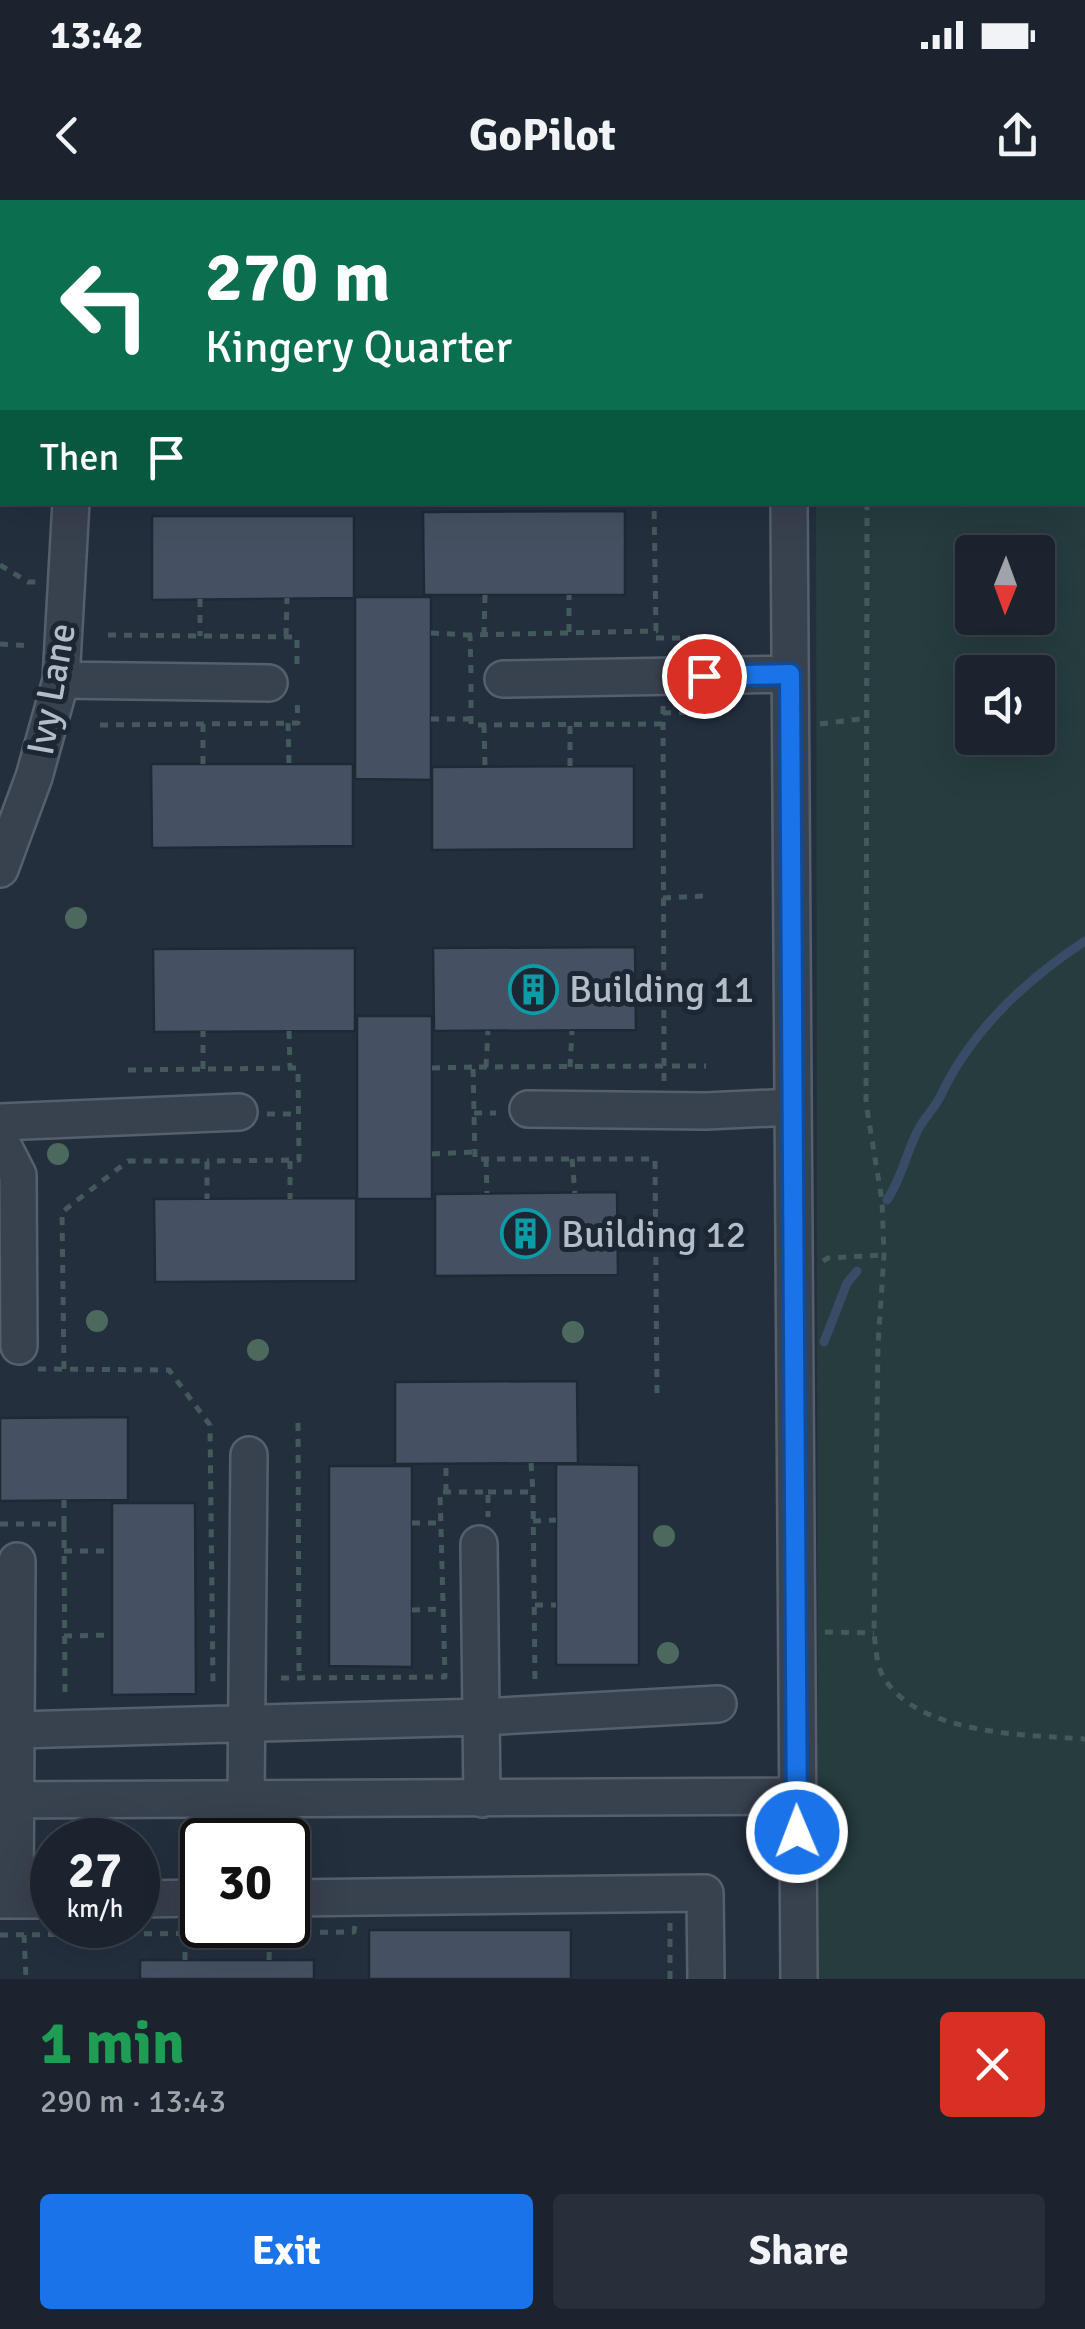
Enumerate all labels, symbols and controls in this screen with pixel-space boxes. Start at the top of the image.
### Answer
text: 13:42 [50,12,143,59]
icon: back [40,108,95,163]
text: GoPilot [469,108,616,163]
icon: share [990,108,1045,163]
text: 270 m [205,234,390,320]
icon: left [40,240,170,370]
text: Kingery Quarter [205,320,512,375]
icon: arrive [139,430,194,485]
text: Then [40,434,119,481]
north arrow [955,535,1055,635]
map controls [955,535,1055,755]
street label: Ivy Lane [17,619,86,759]
pin [662,634,747,719]
icon: arrive [677,649,732,704]
button: sound [955,655,1055,755]
building icon: Building 11 [508,963,560,1015]
place label: Building 11 [569,966,754,1013]
building icon: Building 12 [500,1208,552,1260]
place label: Building 12 [561,1211,746,1258]
position arrow [745,1780,849,1884]
speed limit sign: 30 [180,1818,310,1948]
text: 27 [68,1840,122,1902]
text: km/h [67,1893,123,1924]
text: 1 min [40,2007,185,2081]
button: close [940,2012,1045,2117]
text: 290 m · 13:43 [40,2082,226,2121]
button: Exit [40,2194,533,2309]
button: Share [553,2194,1045,2309]

